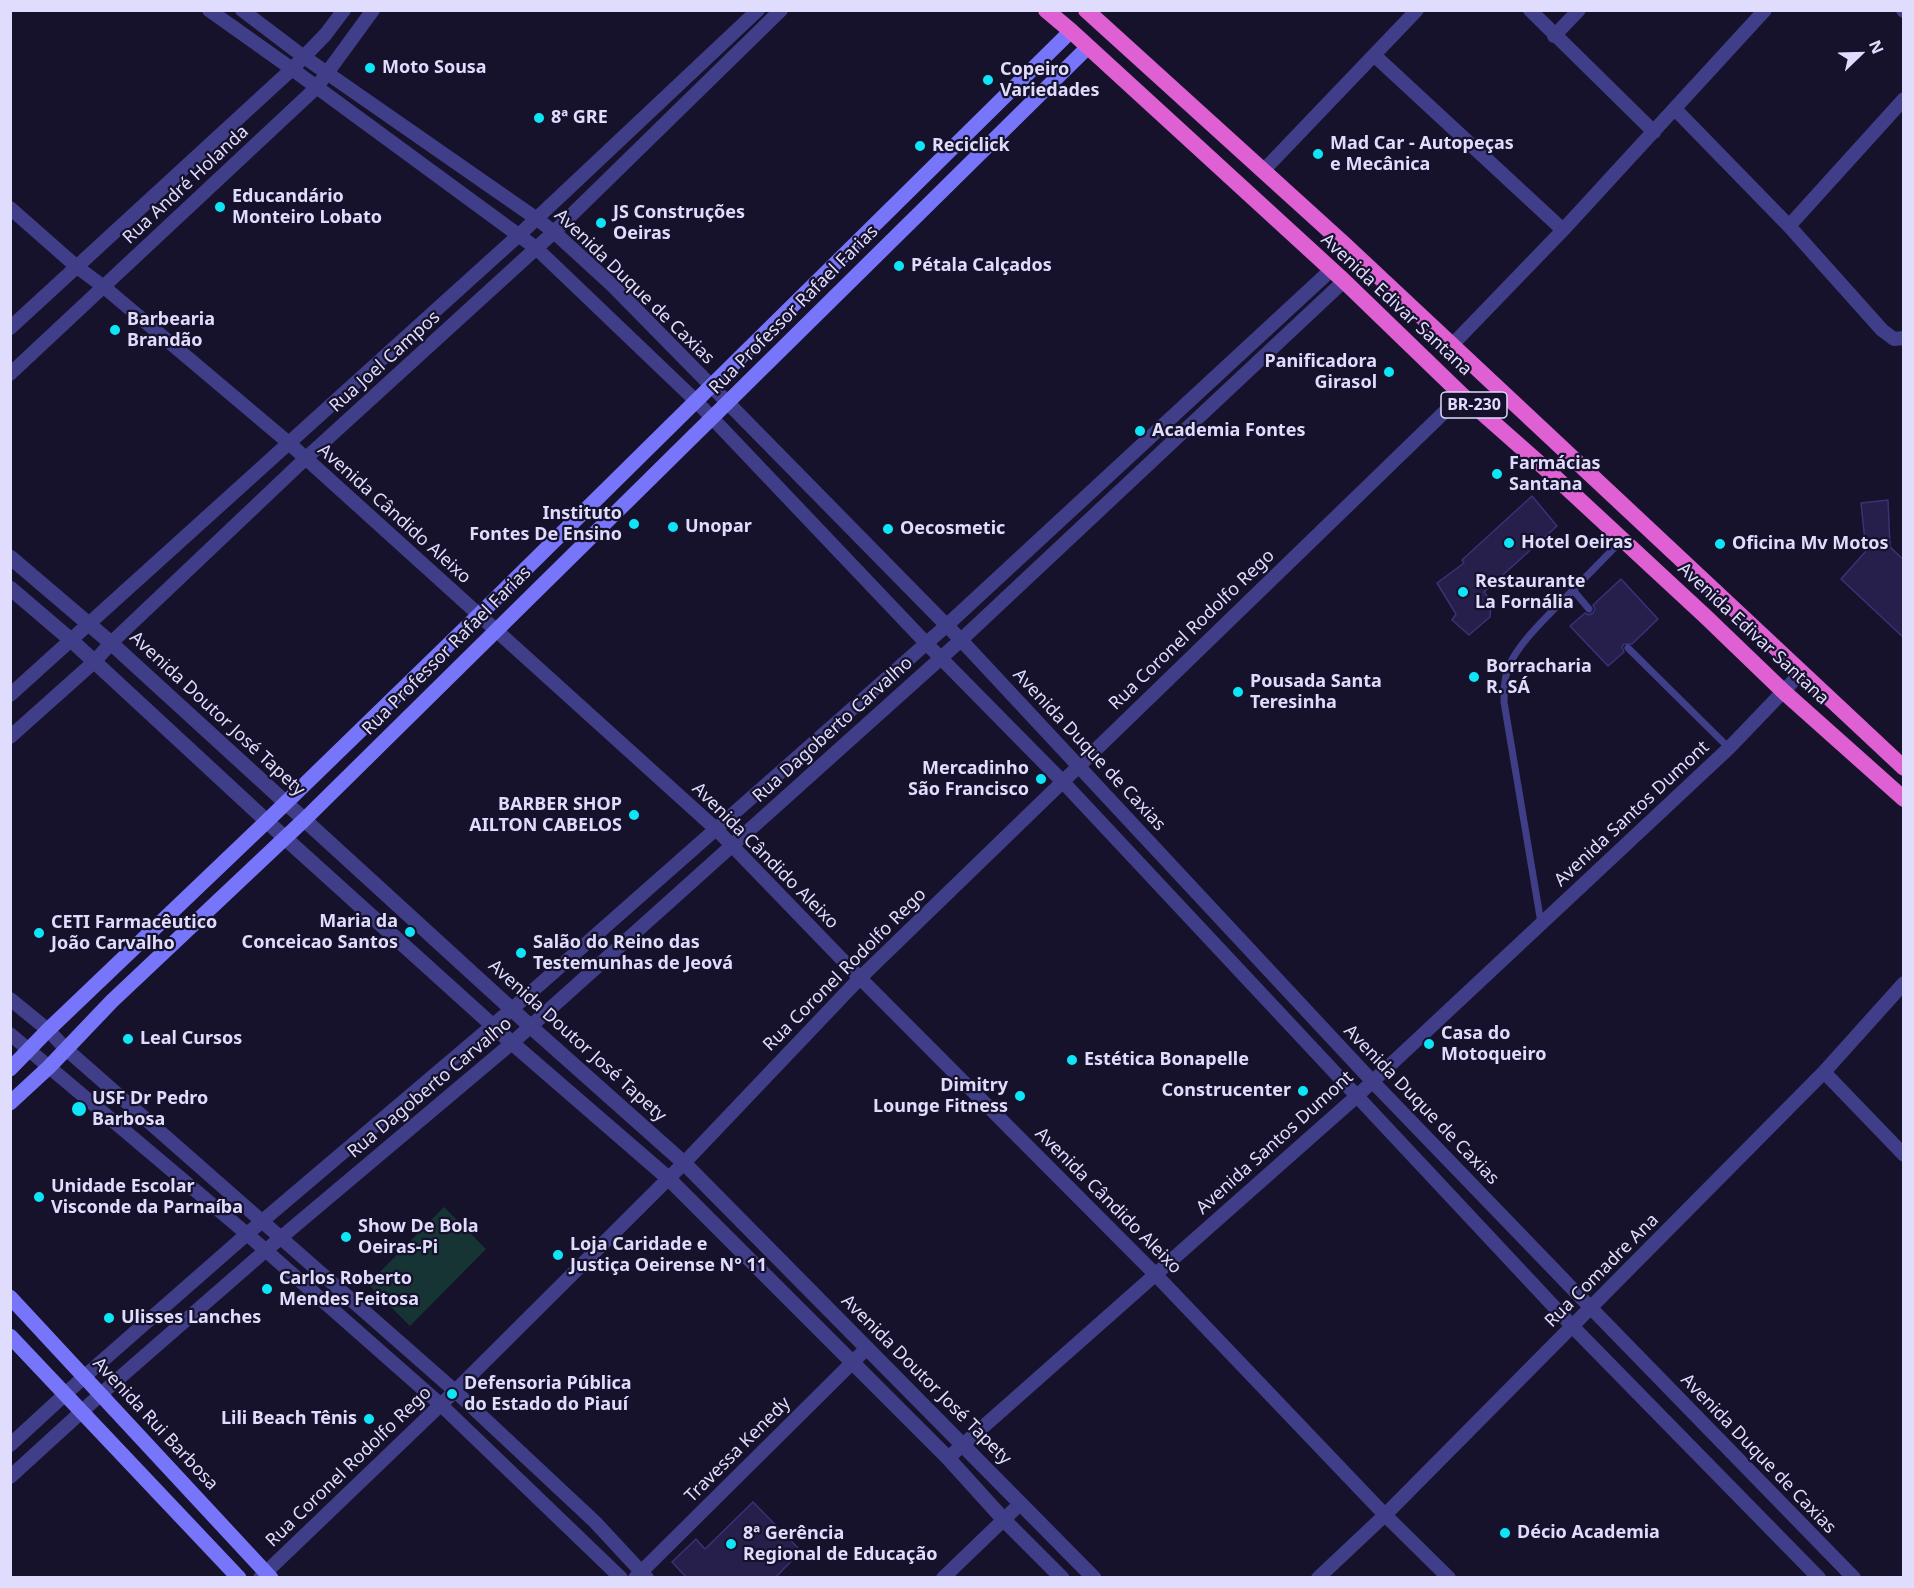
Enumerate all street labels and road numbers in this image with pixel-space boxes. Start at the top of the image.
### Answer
street label: Rua André Holanda [119,121,253,249]
street label: Avenida Duque de Caxias [550,205,718,369]
street label: Rua Professor Rafael Farias [705,221,883,399]
street label: Avenida Edivar Santana [1316,229,1476,381]
street label: Rua Joel Campos [325,307,445,417]
road number: BR-230 [1441,392,1507,418]
street label: Avenida Cândido Aleixo [313,440,475,588]
street label: Rua Coronel Rodolfo Rego [1105,545,1279,715]
street label: Avenida Edivar Santana [1673,558,1833,710]
street label: Rua Professor Rafael Farias [358,562,536,740]
street label: Avenida Doutor José Tapety [125,627,309,801]
street label: Rua Dagoberto Carvalho [749,652,917,808]
street label: Avenida Duque de Caxias [1008,664,1170,836]
street label: Avenida Santos Dumont [1550,737,1714,891]
street label: Avenida Cândido Aleixo [687,778,843,934]
street label: Rua Coronel Rodolfo Rego [759,884,931,1056]
street label: Avenida Doutor José Tapety [484,955,670,1127]
street label: Rua Dagoberto Carvalho [343,1013,517,1163]
street label: Avenida Duque de Caxias [1339,1021,1503,1189]
street label: Avenida Santos Dumont [1192,1067,1358,1219]
street label: Avenida Cândido Aleixo [1030,1123,1186,1279]
street label: Rua Comadre Ana [1541,1210,1663,1332]
street label: Avenida Doutor José Tapety [836,1290,1016,1470]
street label: Avenida Rui Barbosa [88,1353,222,1495]
street label: Avenida Duque de Caxias [1676,1370,1840,1538]
street label: Rua Coronel Rodolfo Rego [262,1382,436,1552]
street label: Travessa Kenedy [681,1393,795,1507]

